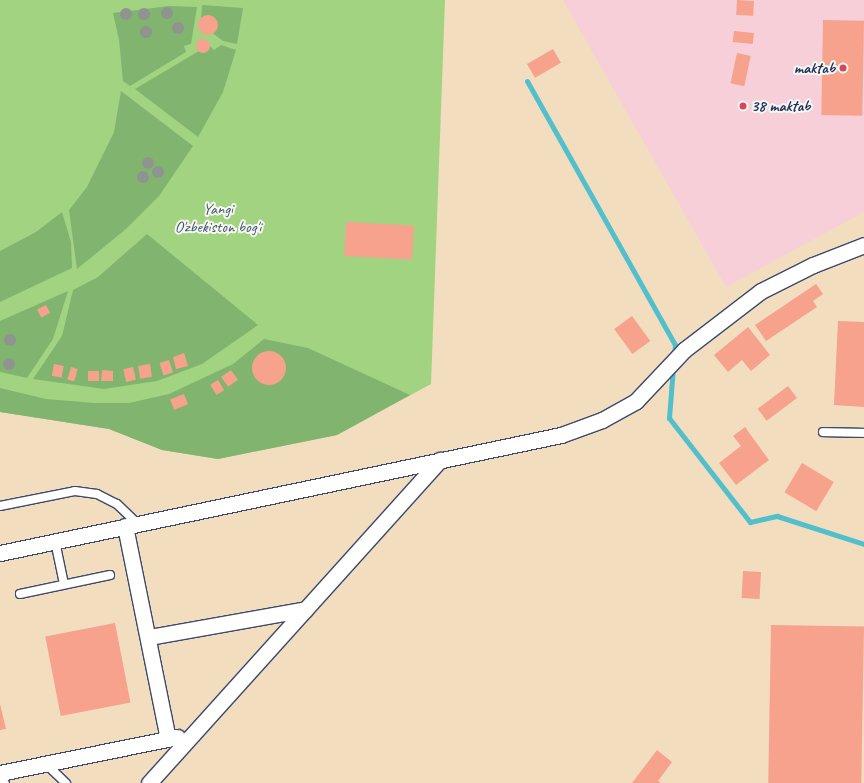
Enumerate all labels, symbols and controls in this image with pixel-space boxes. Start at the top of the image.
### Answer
place label: maktab [794,58,835,78]
marker: maktab [838,63,848,73]
place label: 38 maktab [751,96,810,116]
marker: 38 maktab [738,101,748,111]
park label: Yangi O'zbekiston bog'i [175,199,261,237]

